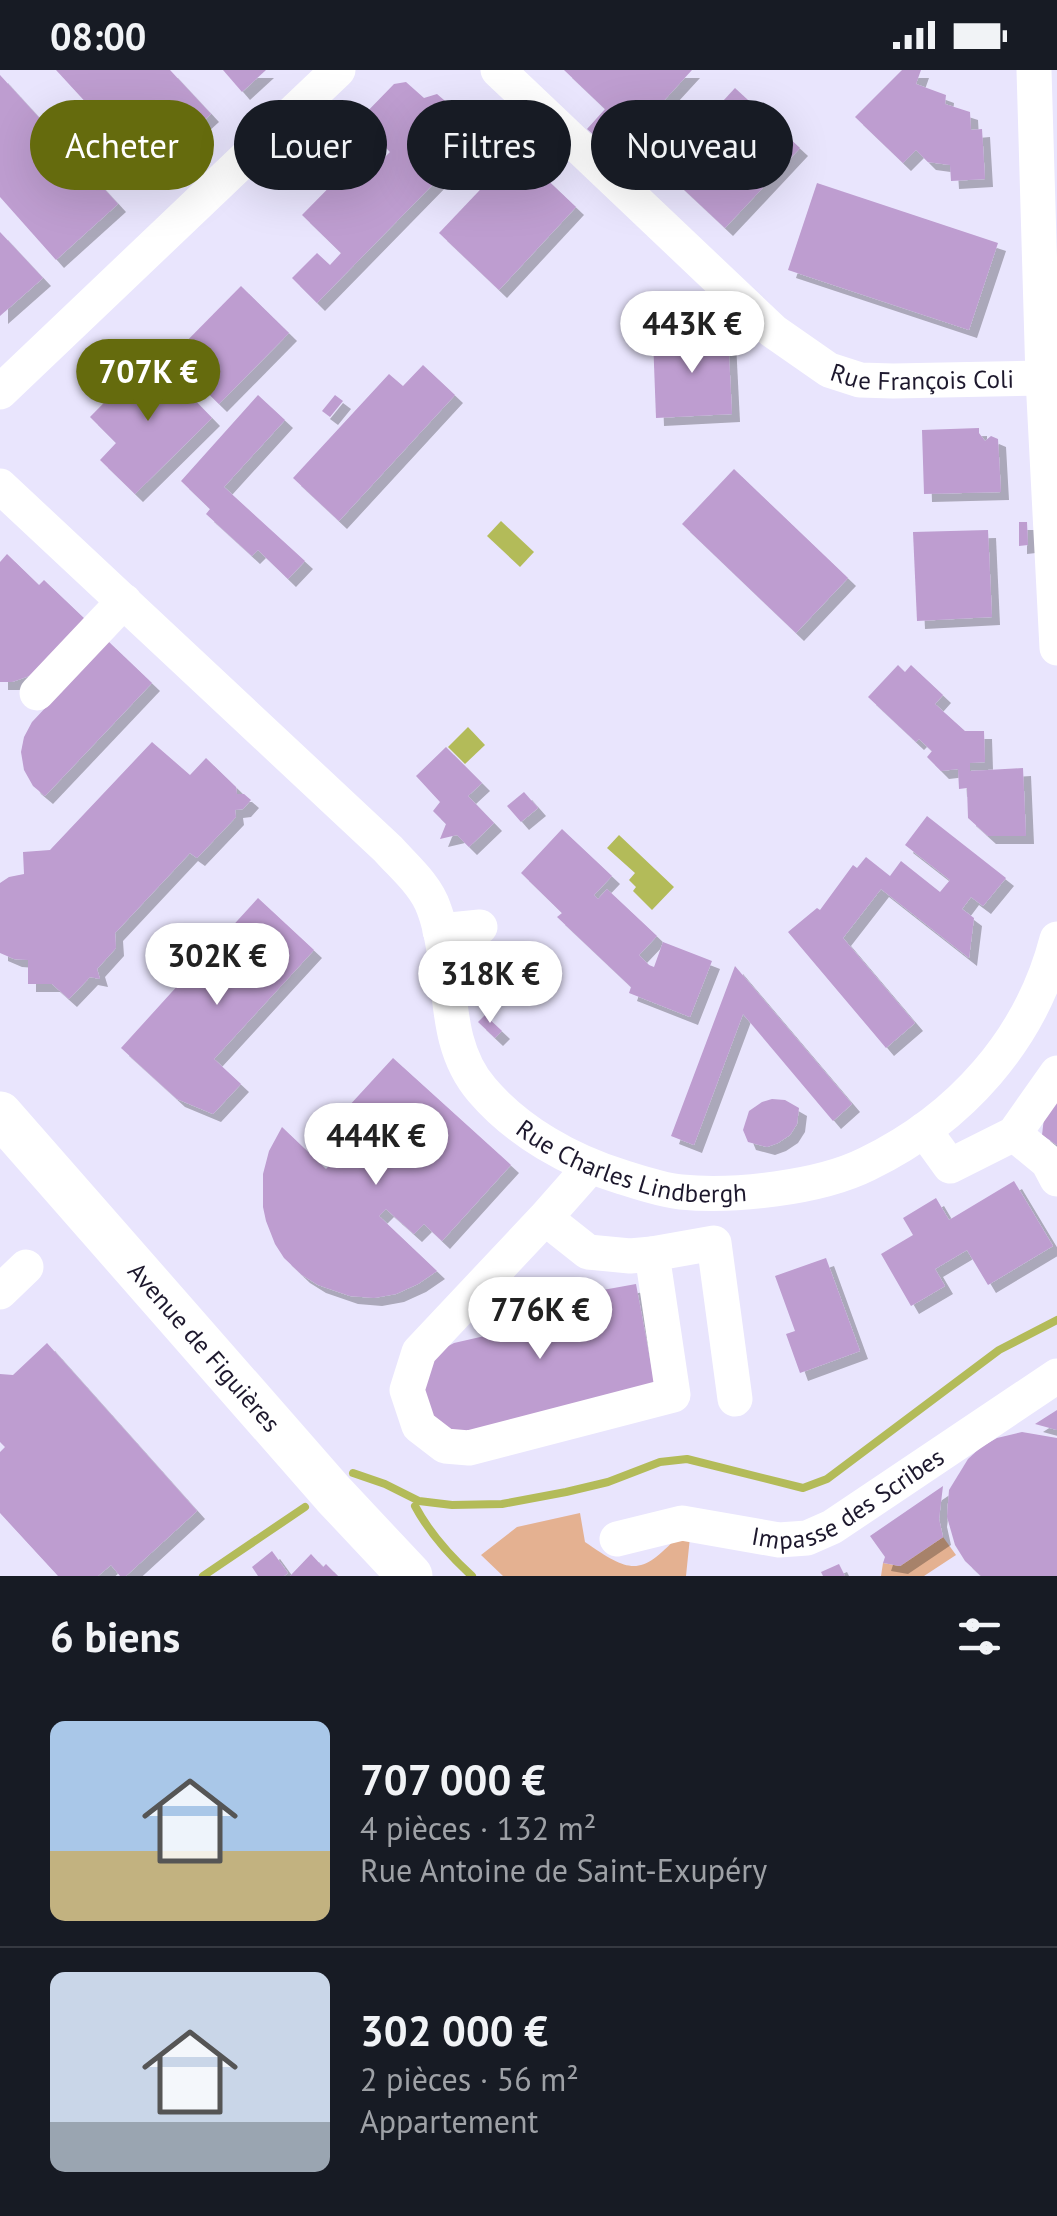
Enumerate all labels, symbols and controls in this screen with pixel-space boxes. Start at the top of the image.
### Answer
text: 08:00 [50,11,146,60]
chip: Acheter [30,100,214,190]
chip: Louer [234,100,387,190]
chip: Filtres [407,100,571,190]
chip: Nouveau [591,100,793,190]
pin: 443K € [611,291,773,376]
text: 443K € [642,302,742,344]
pin: 707K € [67,339,229,424]
text: 707K € [98,350,198,392]
street label: Rue François Coli [827,356,1014,397]
pin: 302K € [136,923,298,1008]
text: 302K € [167,934,267,976]
pin: 318K € [409,941,571,1026]
text: 318K € [440,952,540,994]
pin: 444K € [295,1103,457,1188]
street label: Rue Charles Lindbergh [510,1112,748,1209]
text: 444K € [326,1114,426,1156]
street label: Avenue de Figuières [121,1256,287,1439]
pin: 776K € [459,1277,621,1362]
text: 776K € [490,1288,590,1330]
street label: Impasse des Scribes [749,1441,950,1556]
text: 6 biens [50,1609,180,1664]
icon: filters [952,1609,1007,1664]
text: 707 000 € [360,1752,546,1807]
icon: home [130,1761,250,1881]
text: 4 pièces · 132 m² [360,1807,596,1849]
text: Rue Antoine de Saint-Exupéry [360,1849,767,1891]
text: 302 000 € [360,2003,548,2058]
icon: home [130,2012,250,2132]
text: 2 pièces · 56 m² [360,2058,579,2100]
text: Appartement [360,2100,538,2142]

